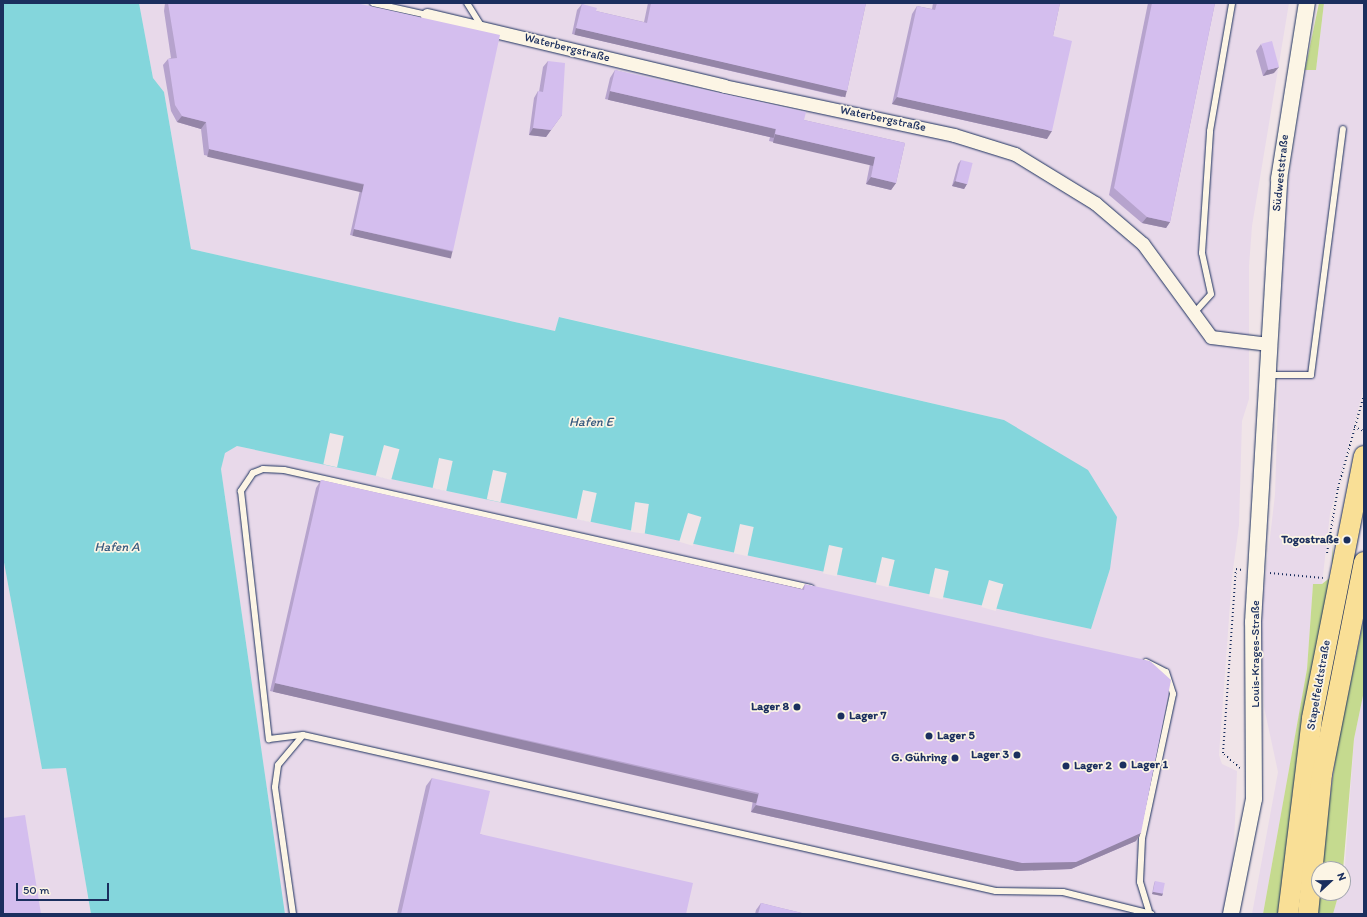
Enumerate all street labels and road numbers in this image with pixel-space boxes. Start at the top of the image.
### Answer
street label: Waterbergstraße [523,30,611,66]
street label: Waterbergstraße [839,103,927,135]
street label: Südweststraße [1270,134,1292,212]
street label: Louis-Krages-Straße [1249,600,1263,708]
street label: Stapelfeldtstraße [1304,639,1334,731]

